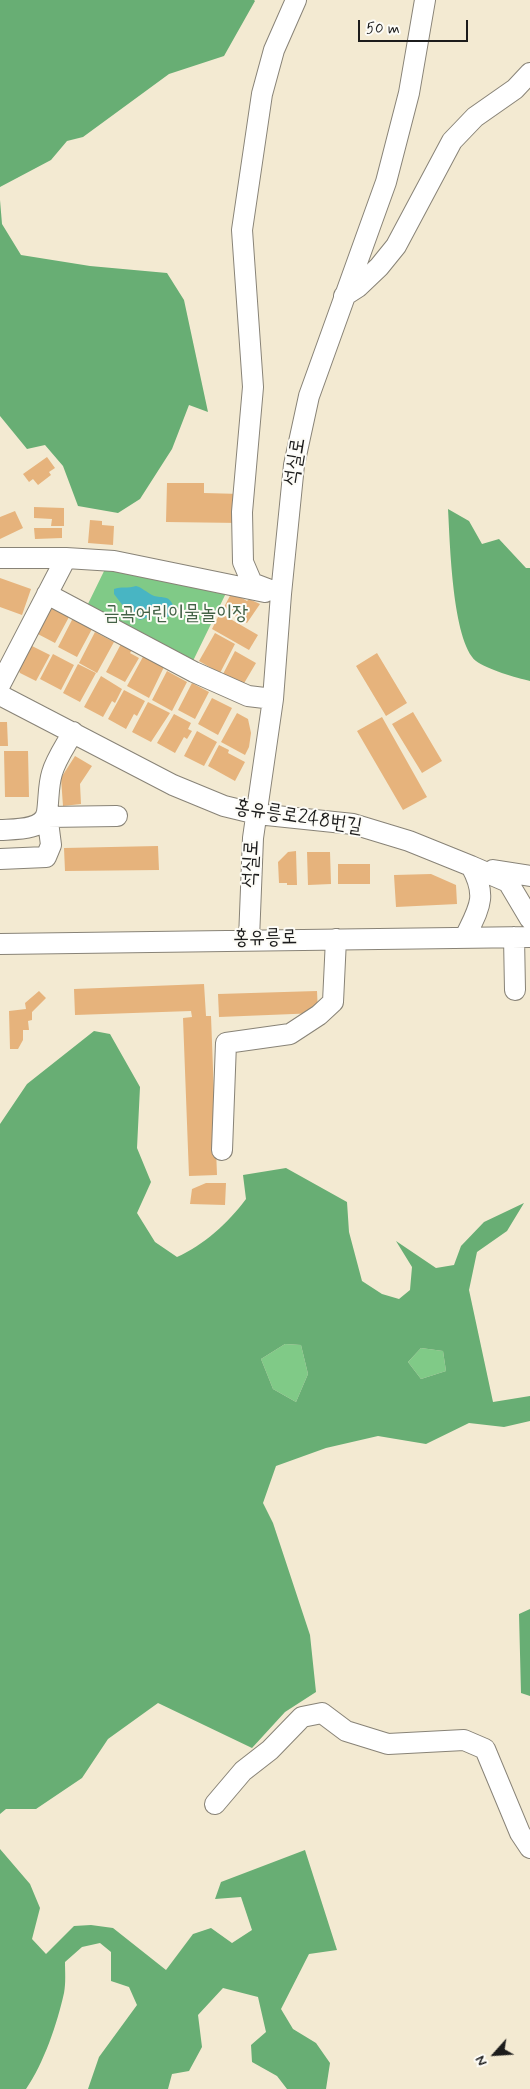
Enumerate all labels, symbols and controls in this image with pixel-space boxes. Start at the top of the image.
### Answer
scale bar [360,10,470,42]
text: 50 m [366,19,400,39]
street label: 석실로 [280,436,312,488]
park label: 금곡어린이물놀이장 [104,603,248,627]
street label: 홍유릉로248번길 [232,796,364,840]
street label: 석실로 [239,839,265,889]
street label: 홍유릉로 [233,926,297,952]
north arrow [470,2029,520,2079]
text: N [471,2052,492,2069]

